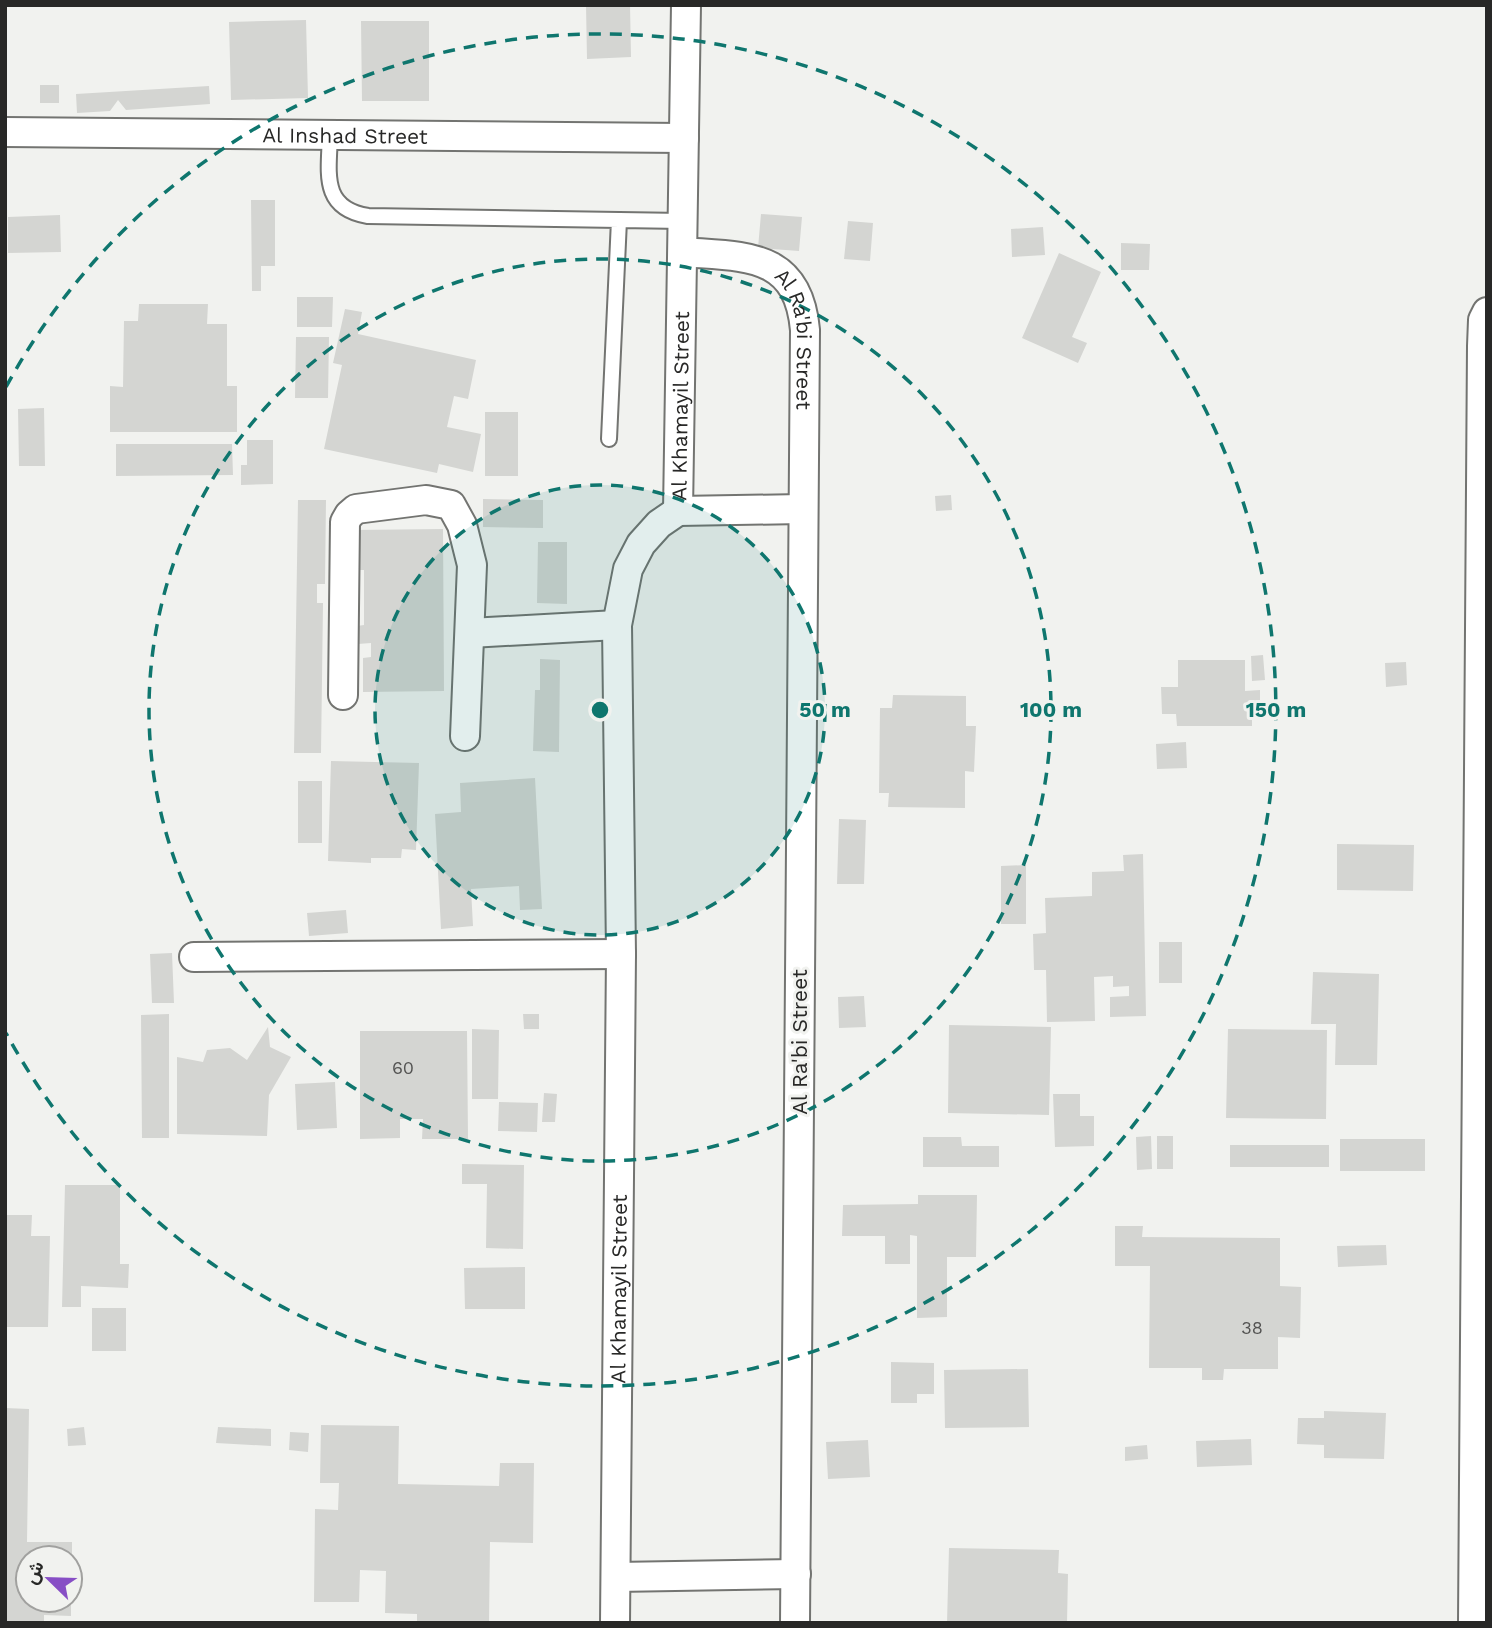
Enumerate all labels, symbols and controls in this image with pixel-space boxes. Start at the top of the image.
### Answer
street label: Al Inshad Street [262,122,428,148]
street label: Al Ra'bi Street [770,262,818,410]
street label: Al Khamayil Street [666,311,694,501]
text: 50 m [799,697,851,722]
text: 100 m [1020,697,1082,722]
text: 150 m [1246,697,1306,722]
centre of rings [588,698,612,722]
street label: Al Ra'bi Street [787,969,812,1115]
house number: 60 [392,1057,414,1078]
street label: Al Khamayil Street [605,1194,631,1384]
house number: 38 [1241,1317,1263,1338]
north arrow [14,1544,84,1614]
text: ش [19,1557,49,1588]

